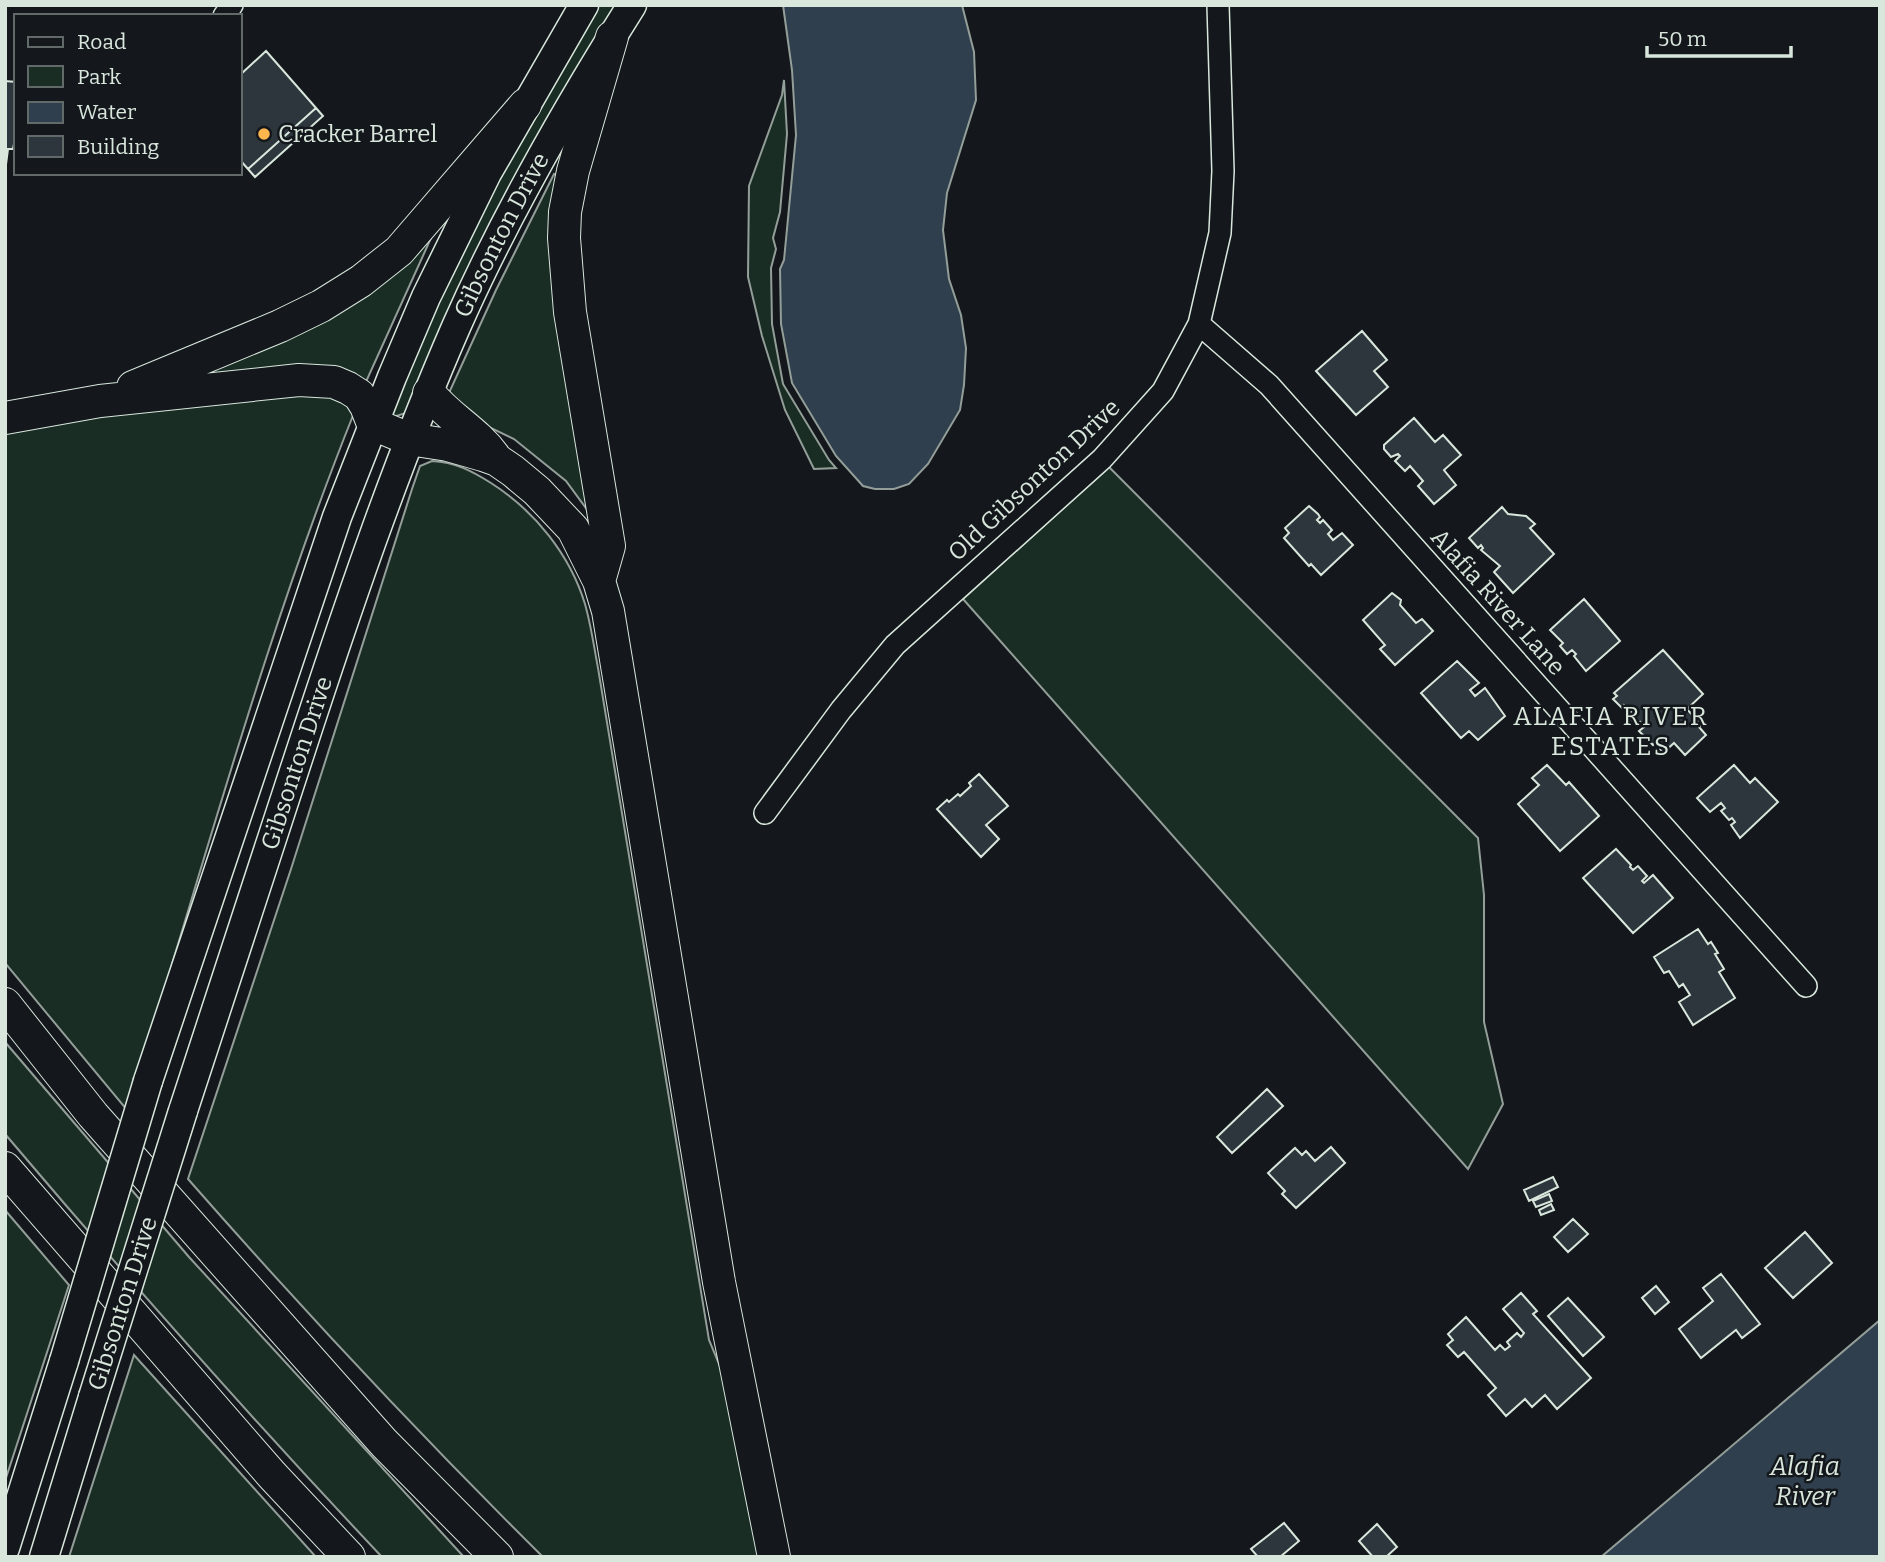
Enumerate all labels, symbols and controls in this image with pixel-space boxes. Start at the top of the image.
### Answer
legend [14,14,242,175]
scale bar [1647,14,1790,58]
text: 50 m [1658,26,1707,52]
text: Road [77,29,126,55]
text: Park [77,64,121,90]
text: Water [77,99,136,125]
place label: Cracker Barrel [278,120,437,148]
marker: Cracker Barrel [256,126,272,142]
text: Building [77,134,160,160]
street label: Gibsonton Drive [448,148,555,322]
street label: Old Gibsonton Drive [942,393,1126,567]
street label: Alafia River Lane [1425,523,1571,681]
street label: Gibsonton Drive [255,673,338,853]
district label: ALAFIA RIVER ESTATES [1513,701,1709,762]
street label: Gibsonton Drive [82,1213,163,1394]
water label: Alafia River [1769,1451,1840,1512]

